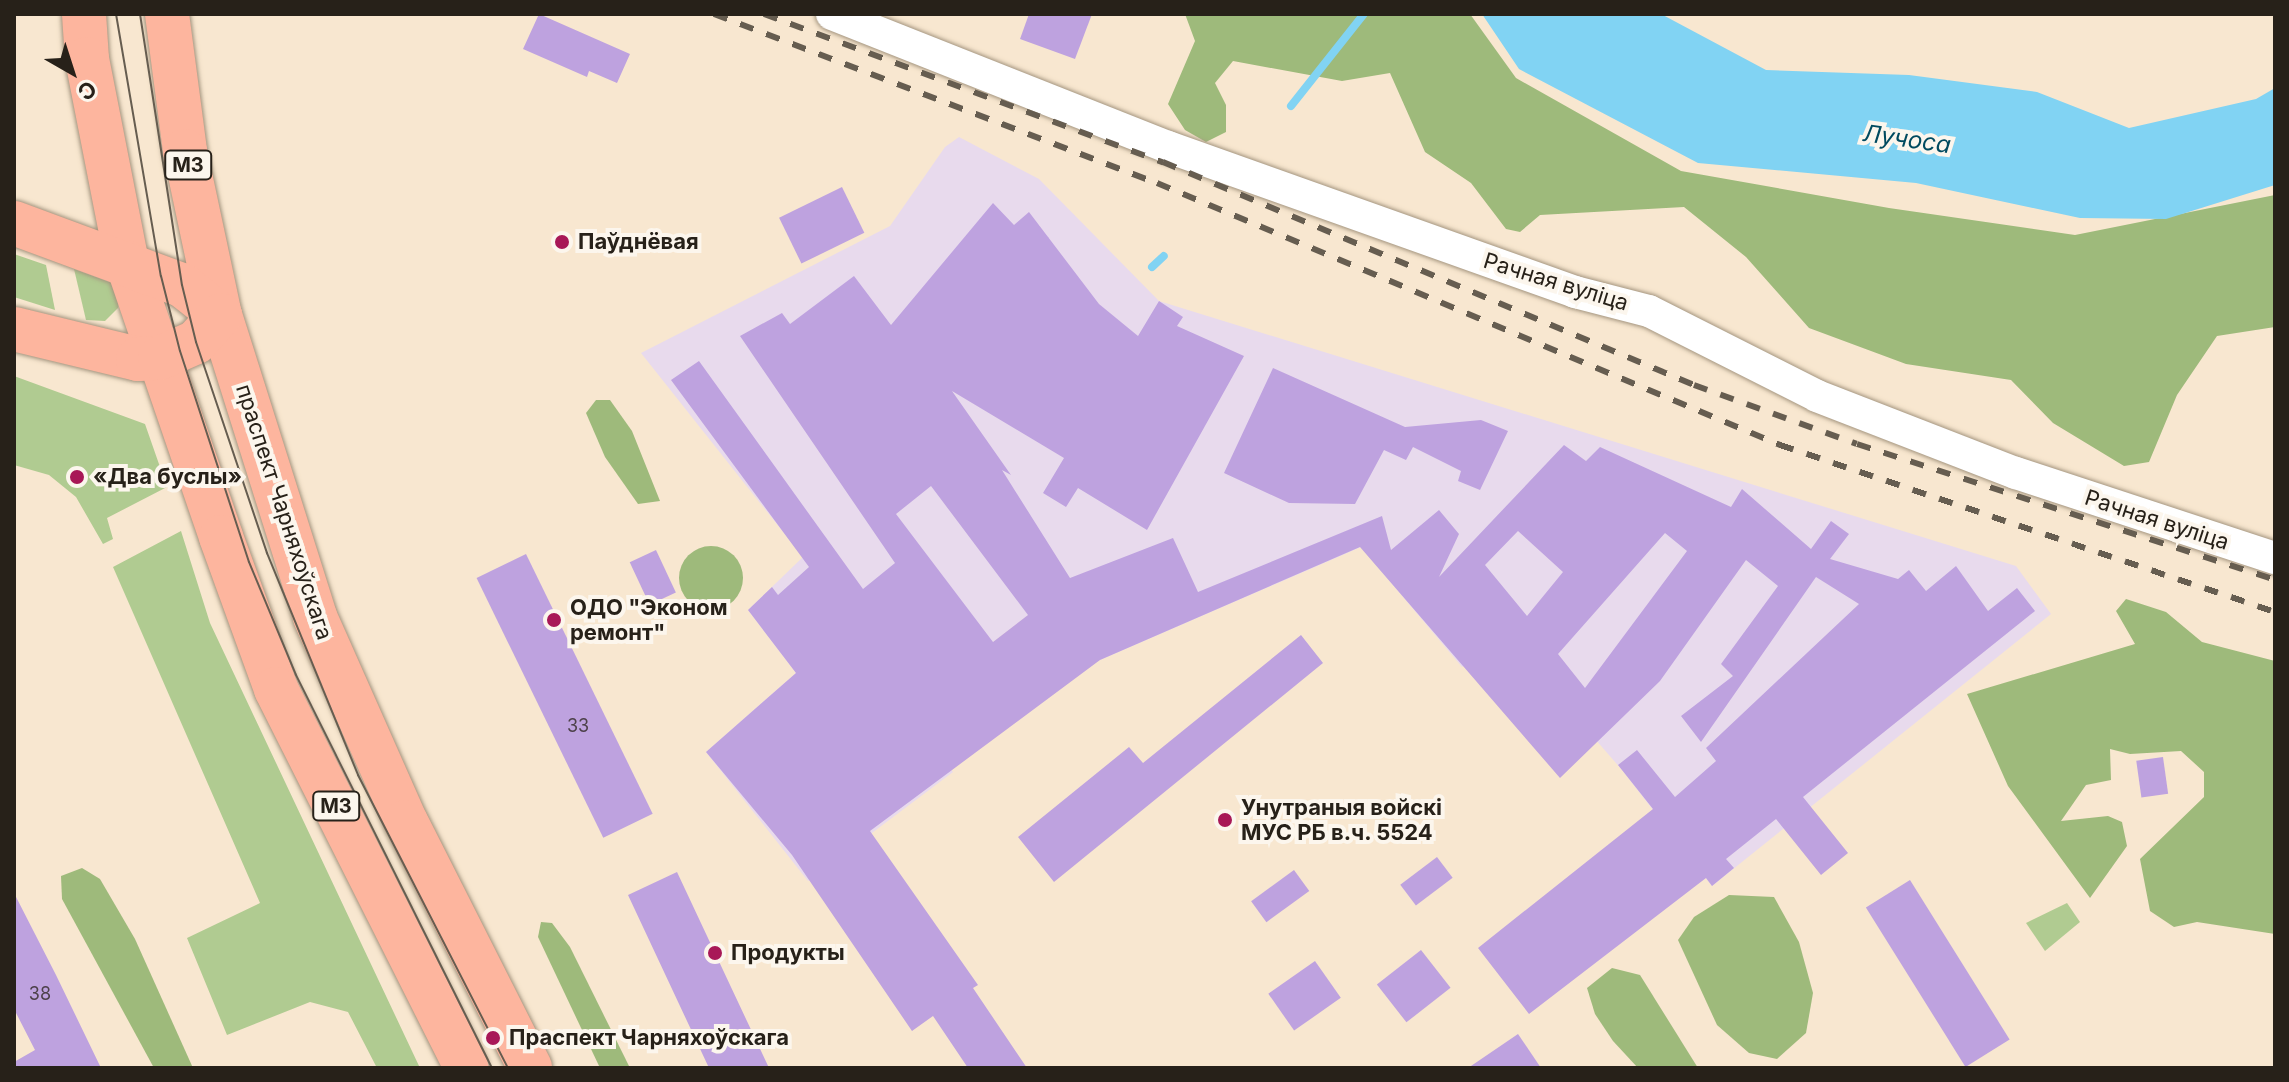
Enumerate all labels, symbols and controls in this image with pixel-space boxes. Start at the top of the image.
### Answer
north arrow [32,32,112,112]
text: С [73,75,102,106]
water label: Лучоса [1861,119,1953,159]
road number: М3 [164,149,212,181]
place label: Паўднёвая [578,229,699,255]
marker: Паўднёвая [553,233,571,251]
street label: Рачная вуліца [1480,247,1632,317]
street label: праспект Чарняхоўскага [230,381,338,643]
place label: «Два буслы» [93,464,242,490]
marker: «Два буслы» [68,468,86,486]
street label: Рачная вуліца [2082,484,2232,556]
place label: ОДО "Эконом ремонт" [570,594,728,646]
marker: ОДО "Эконом ремонт" [545,611,563,629]
house number: 33 [567,715,589,737]
road number: М3 [312,790,360,822]
place label: Унутраныя войскі МУС РБ в.ч. 5524 [1241,794,1442,846]
marker: Унутраныя войскі МУС РБ в.ч. 5524 [1216,811,1234,829]
place label: Продукты [731,940,845,966]
marker: Продукты [706,944,724,962]
house number: 38 [29,983,51,1005]
place label: Праспект Чарняхоўскага [509,1025,789,1051]
marker: Праспект Чарняхоўскага [484,1029,502,1047]

